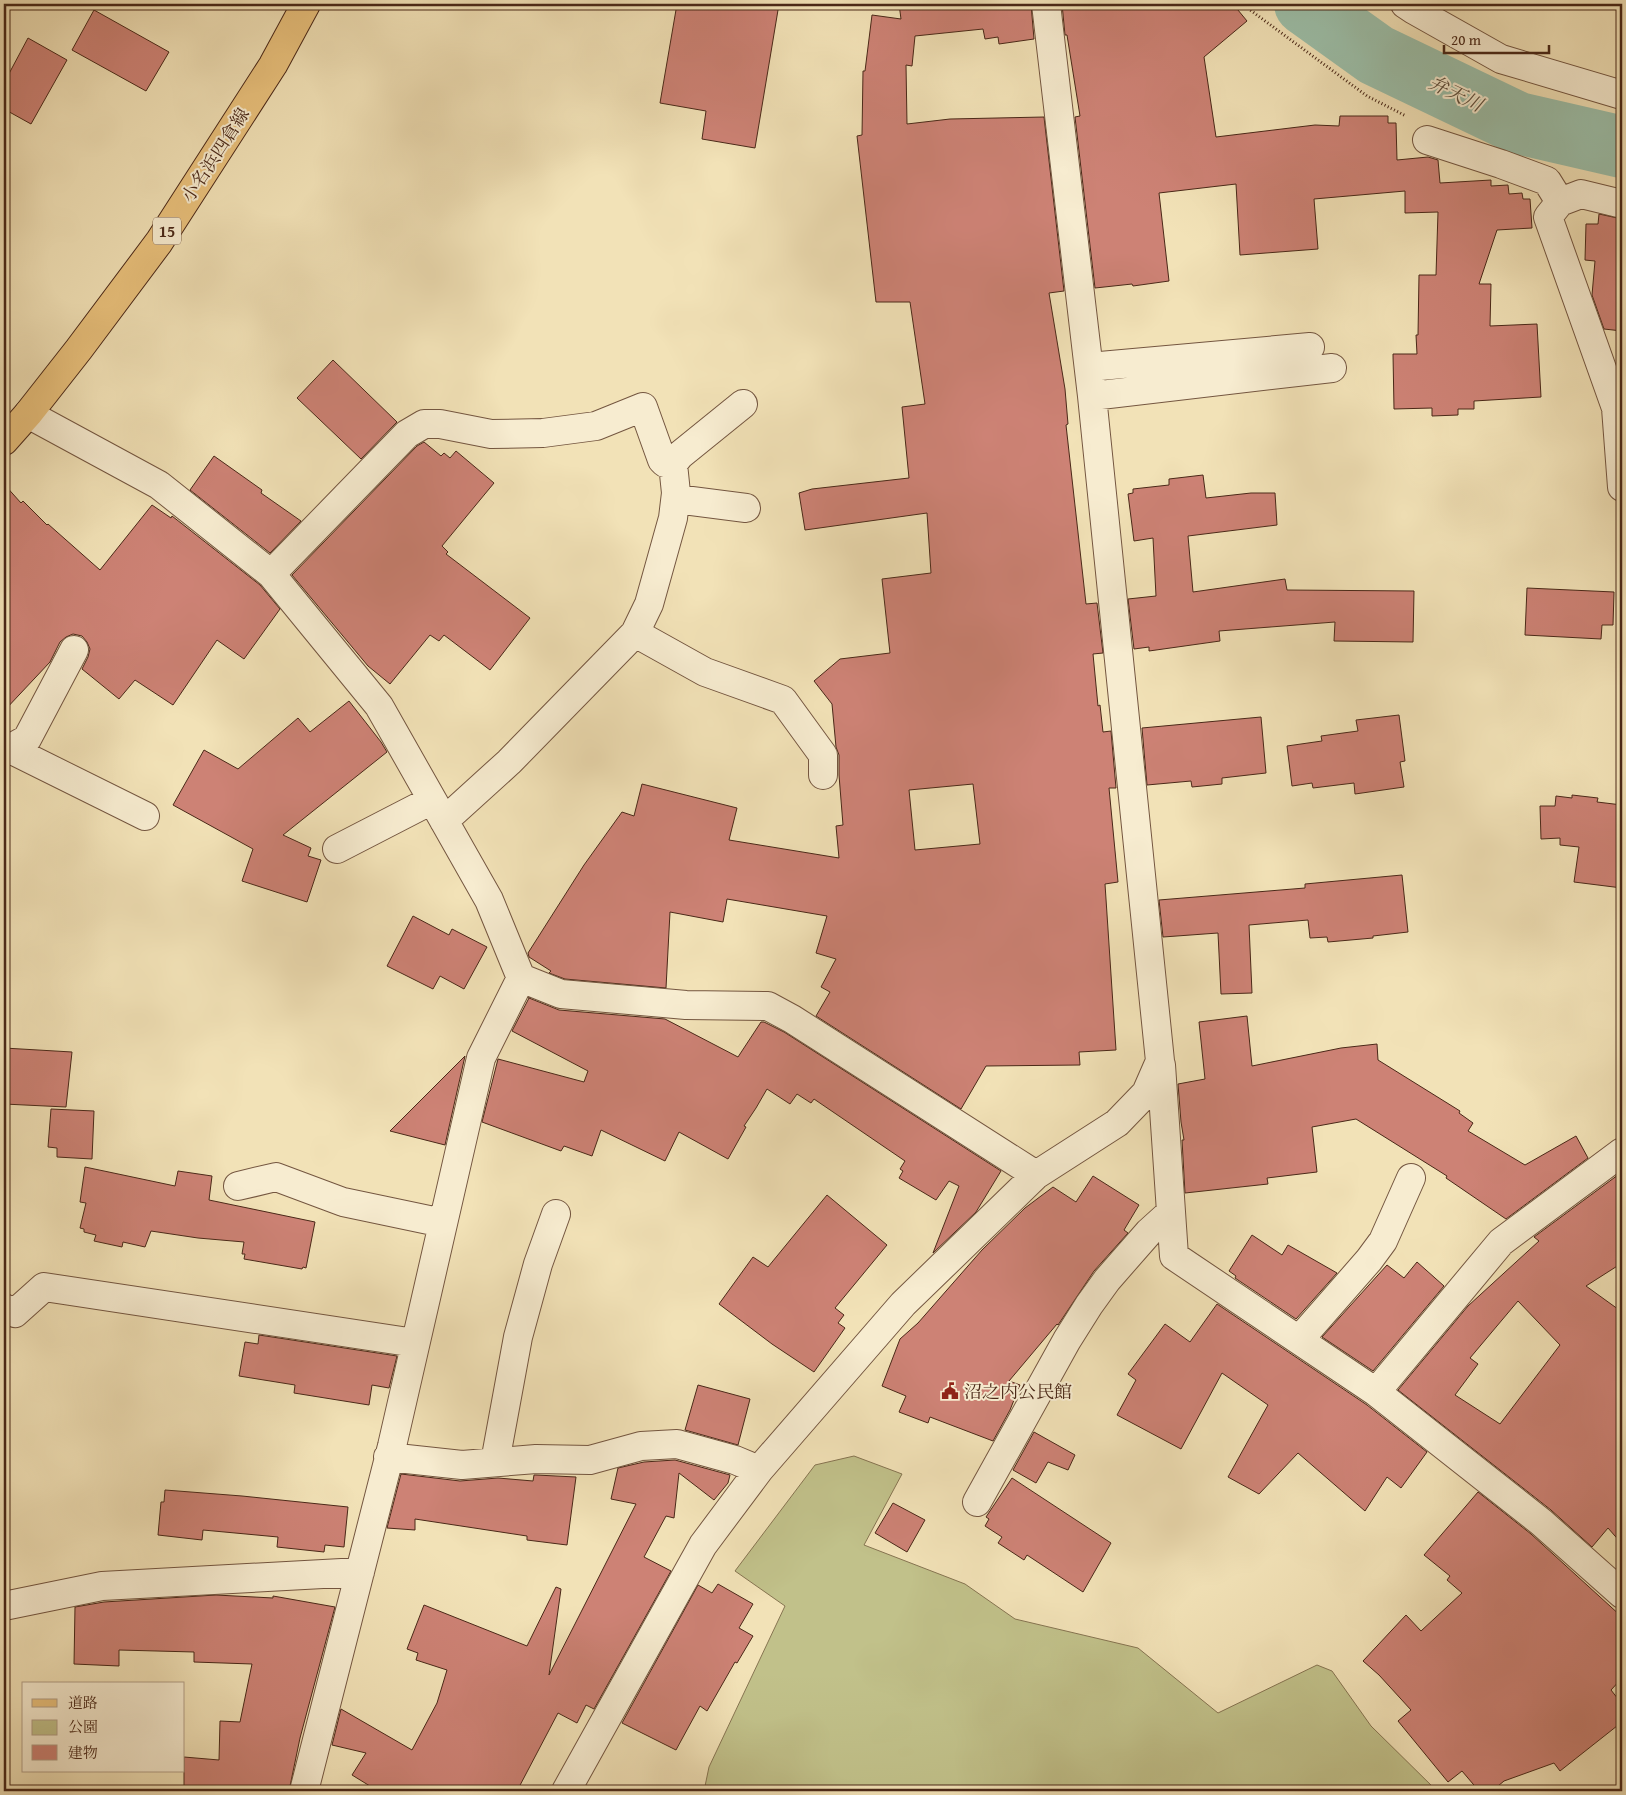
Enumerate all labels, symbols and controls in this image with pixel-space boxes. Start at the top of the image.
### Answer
scale bar [1444,22,1548,54]
text: 20 m [1451,29,1482,50]
water label: 弁天川 [1424,68,1490,119]
street label: 小名浜四倉線 [174,102,256,208]
road number: 15 [153,218,181,245]
place label: 沼之内公民館 [964,1378,1072,1405]
public building icon: 沼之内公民館 [940,1381,960,1401]
legend [22,1682,185,1772]
text: 道路 [68,1692,98,1713]
text: 公園 [68,1716,98,1737]
text: 建物 [68,1742,98,1763]

